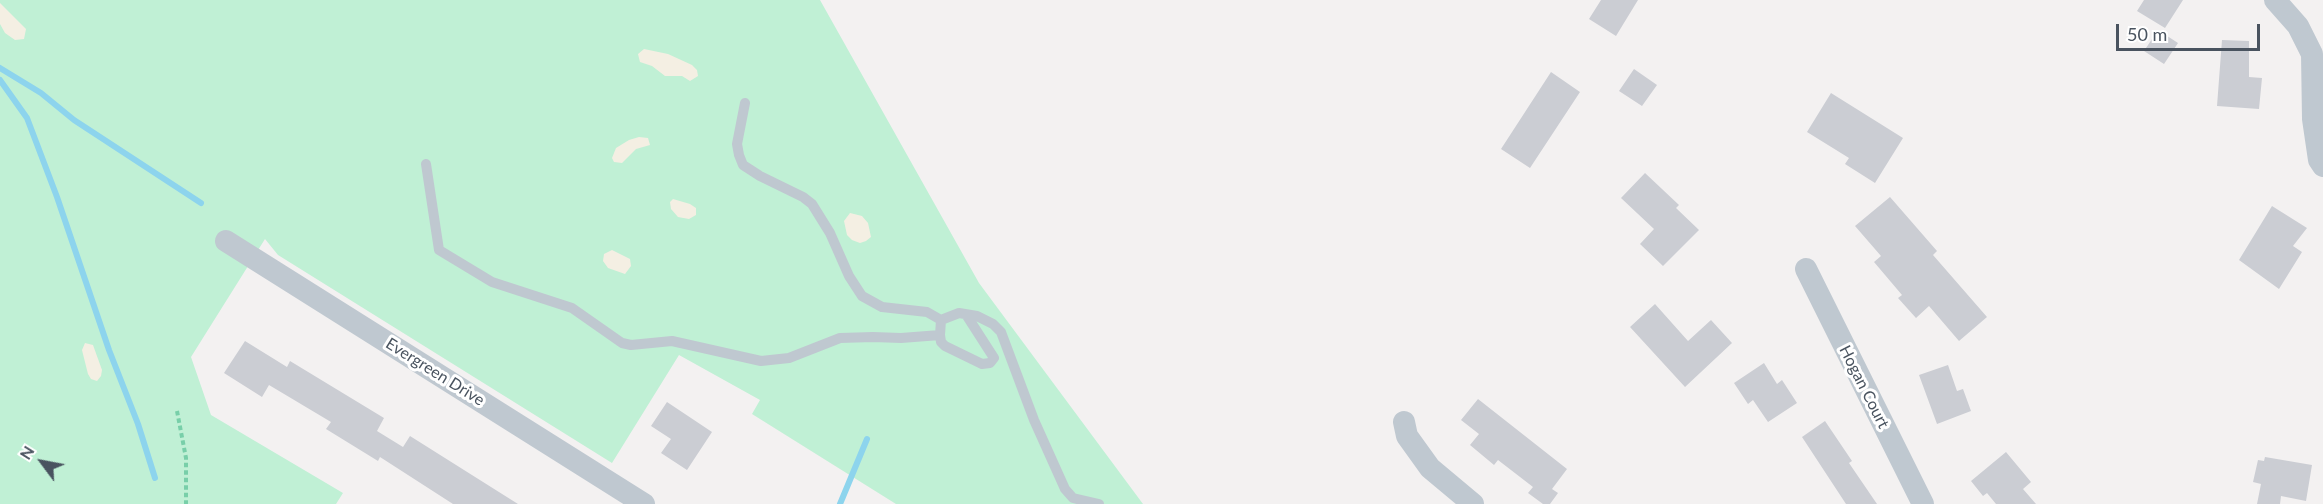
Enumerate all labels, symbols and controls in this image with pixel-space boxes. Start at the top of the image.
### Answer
scale bar [2119,12,2263,50]
text: 50 m [2127,23,2167,45]
street label: Evergreen Drive [382,334,488,410]
street label: Hogan Court [1835,342,1893,432]
north arrow [12,432,72,492]
text: N [15,442,38,462]

